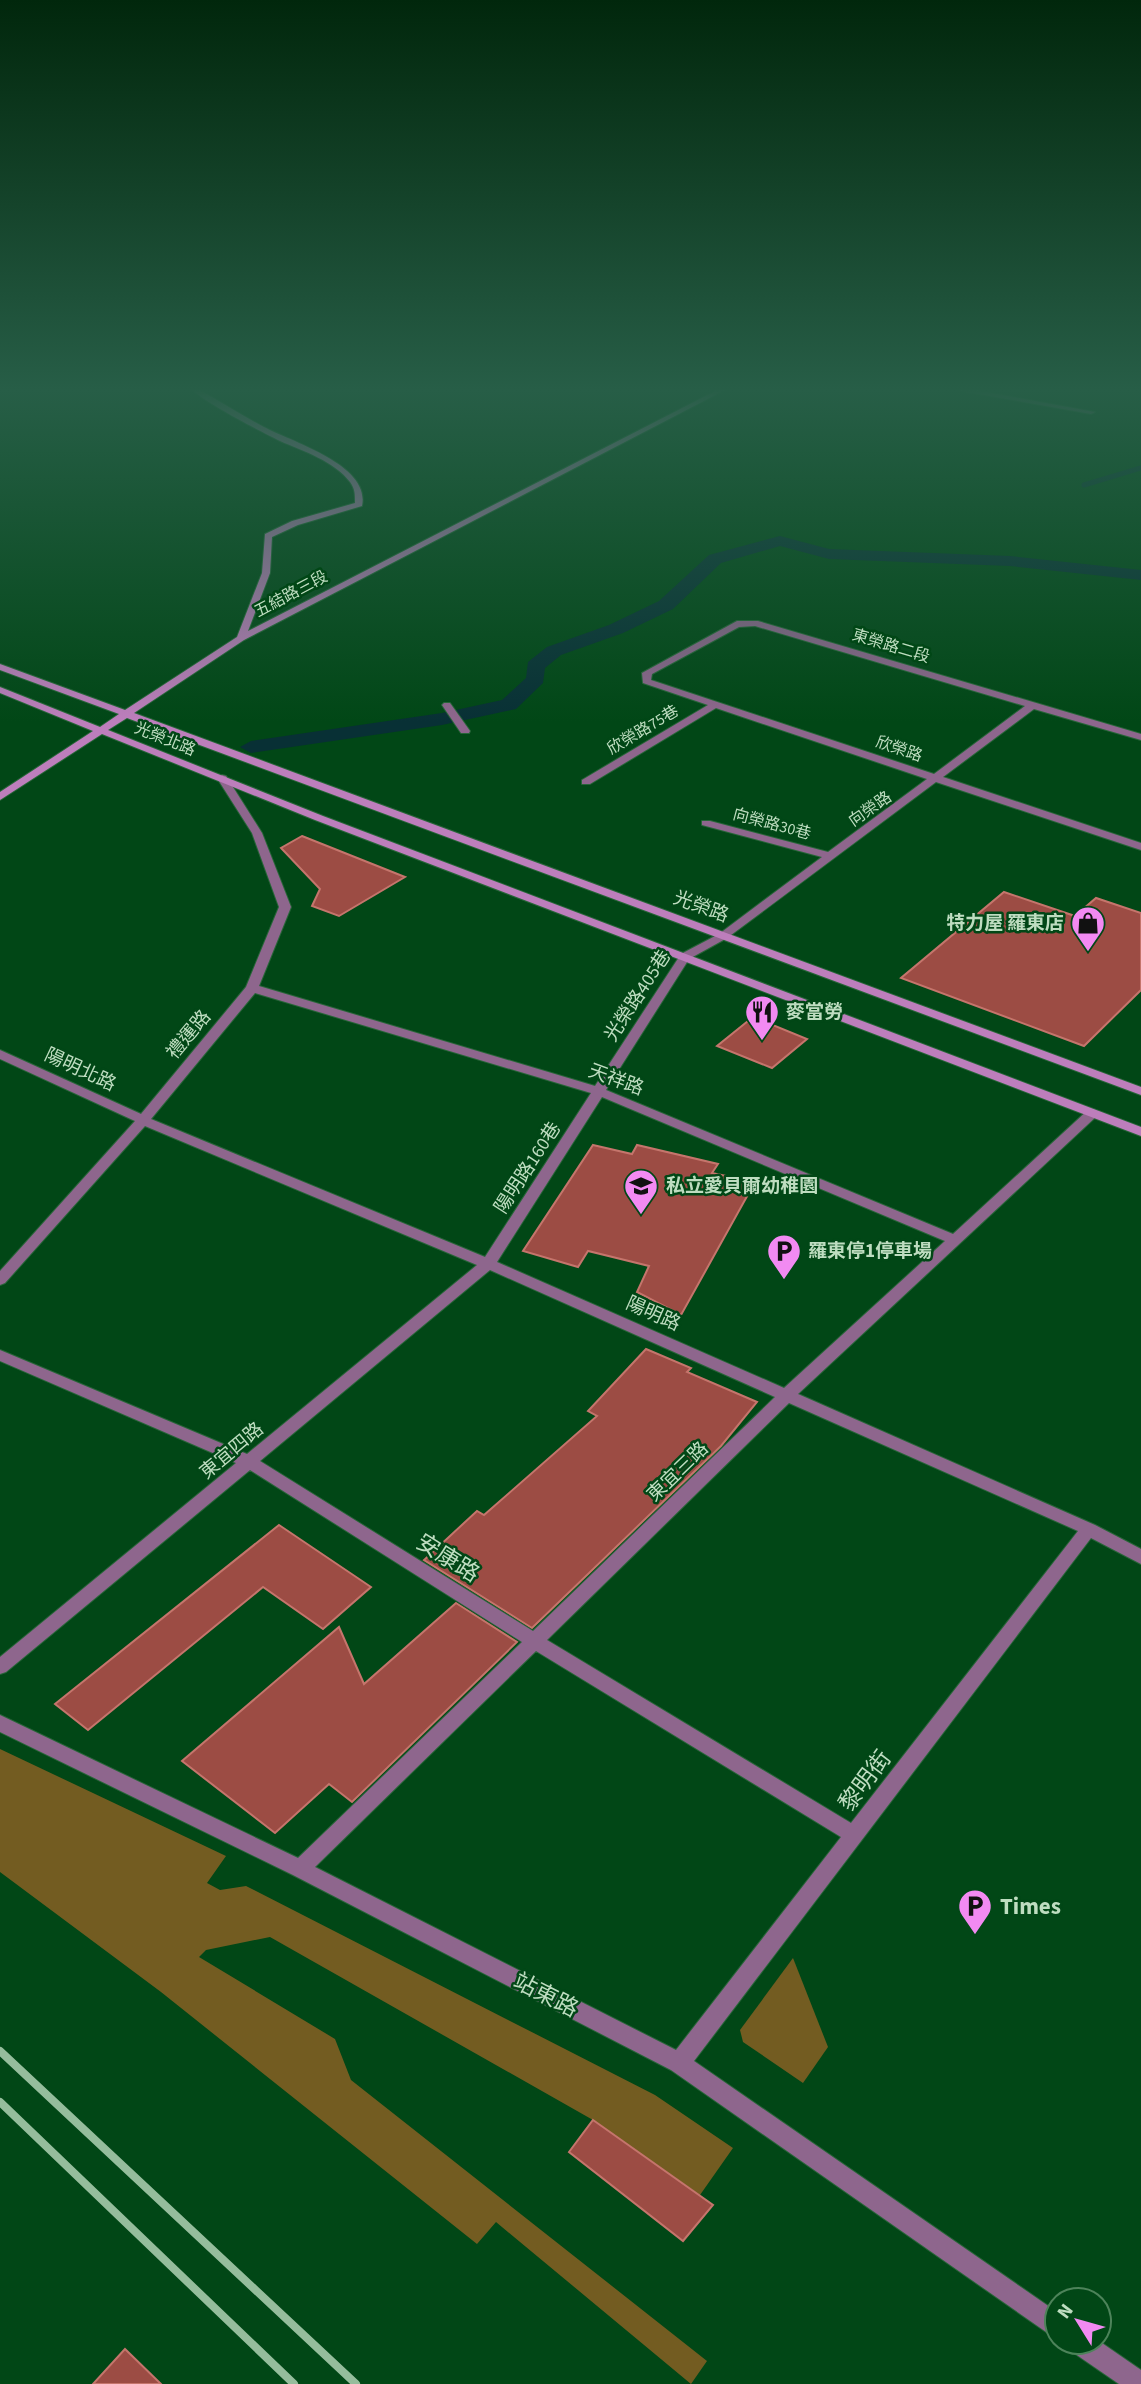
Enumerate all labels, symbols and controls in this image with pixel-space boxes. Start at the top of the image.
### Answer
street label: 五結路三段 [251,566,331,622]
street label: 東榮路二段 [850,624,932,668]
street label: 欣榮路75巷 [603,700,683,760]
street label: 光榮北路 [131,717,199,761]
street label: 欣榮路 [873,731,925,767]
street label: 向榮路 [844,786,896,832]
street label: 向榮路30巷 [731,803,813,845]
street label: 光榮路 [670,885,732,929]
shop icon: 特力屋 羅東店 [1069,904,1107,953]
place label: 特力屋 羅東店 [946,910,1064,937]
street label: 光榮路405巷 [598,945,678,1047]
restaurant icon: 麥當勞 [743,993,781,1042]
place label: 麥當勞 [786,999,843,1026]
street label: 禮運路 [160,1004,218,1066]
street label: 陽明北路 [40,1042,120,1098]
street label: 天祥路 [585,1058,647,1102]
street label: 陽明路160巷 [488,1117,568,1219]
school or university icon: 私立愛貝爾幼稚園 [622,1167,660,1216]
place label: 私立愛貝爾幼稚園 [666,1173,818,1200]
parking icon: 羅東停1停車場 [765,1232,803,1281]
place label: 羅東停1停車場 [808,1238,932,1265]
street label: 陽明路 [621,1290,685,1338]
street label: 東宜四路 [194,1416,270,1486]
street label: 東宜三路 [641,1436,715,1508]
street label: 安康路 [410,1526,486,1590]
street label: 黎明街 [831,1744,899,1818]
parking icon: Times [956,1887,994,1936]
place label: Times [1000,1890,1061,1923]
street label: 站東路 [508,1965,584,2025]
north arrow [1043,2286,1113,2356]
text: N [1051,2298,1080,2325]

